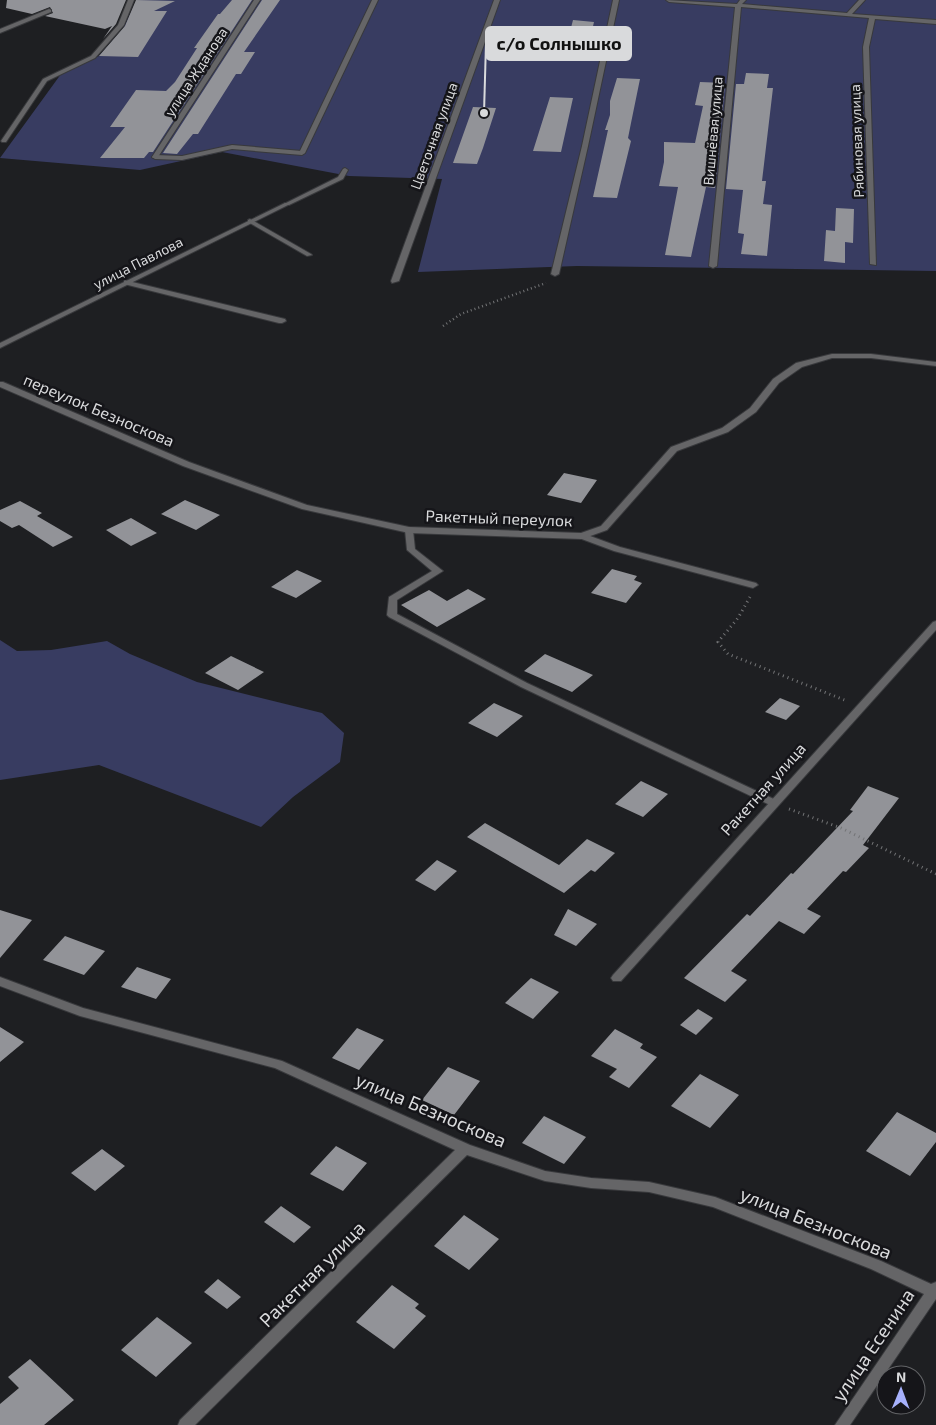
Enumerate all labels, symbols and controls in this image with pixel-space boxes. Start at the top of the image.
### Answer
street label: улица Жданова [161,24,231,119]
callout: с/о Солнышко [486,27,631,60]
text: с/о Солнышко [496,32,622,54]
street label: Вишнёвая улица [699,76,726,186]
street label: Цветочная улица [406,80,461,192]
street label: Рябиновая улица [846,84,867,198]
street label: улица Павлова [90,233,185,292]
street label: переулок Безноскова [21,369,177,451]
street label: Ракетный переулок [425,505,573,531]
street label: Ракетная улица [716,738,810,840]
street label: улица Безноскова [352,1067,510,1153]
street label: улица Безноскова [737,1182,895,1264]
street label: Ракетная улица [254,1216,370,1332]
street label: улица Есенина [826,1284,920,1406]
north arrow [876,1365,926,1415]
text: N [896,1368,906,1385]

